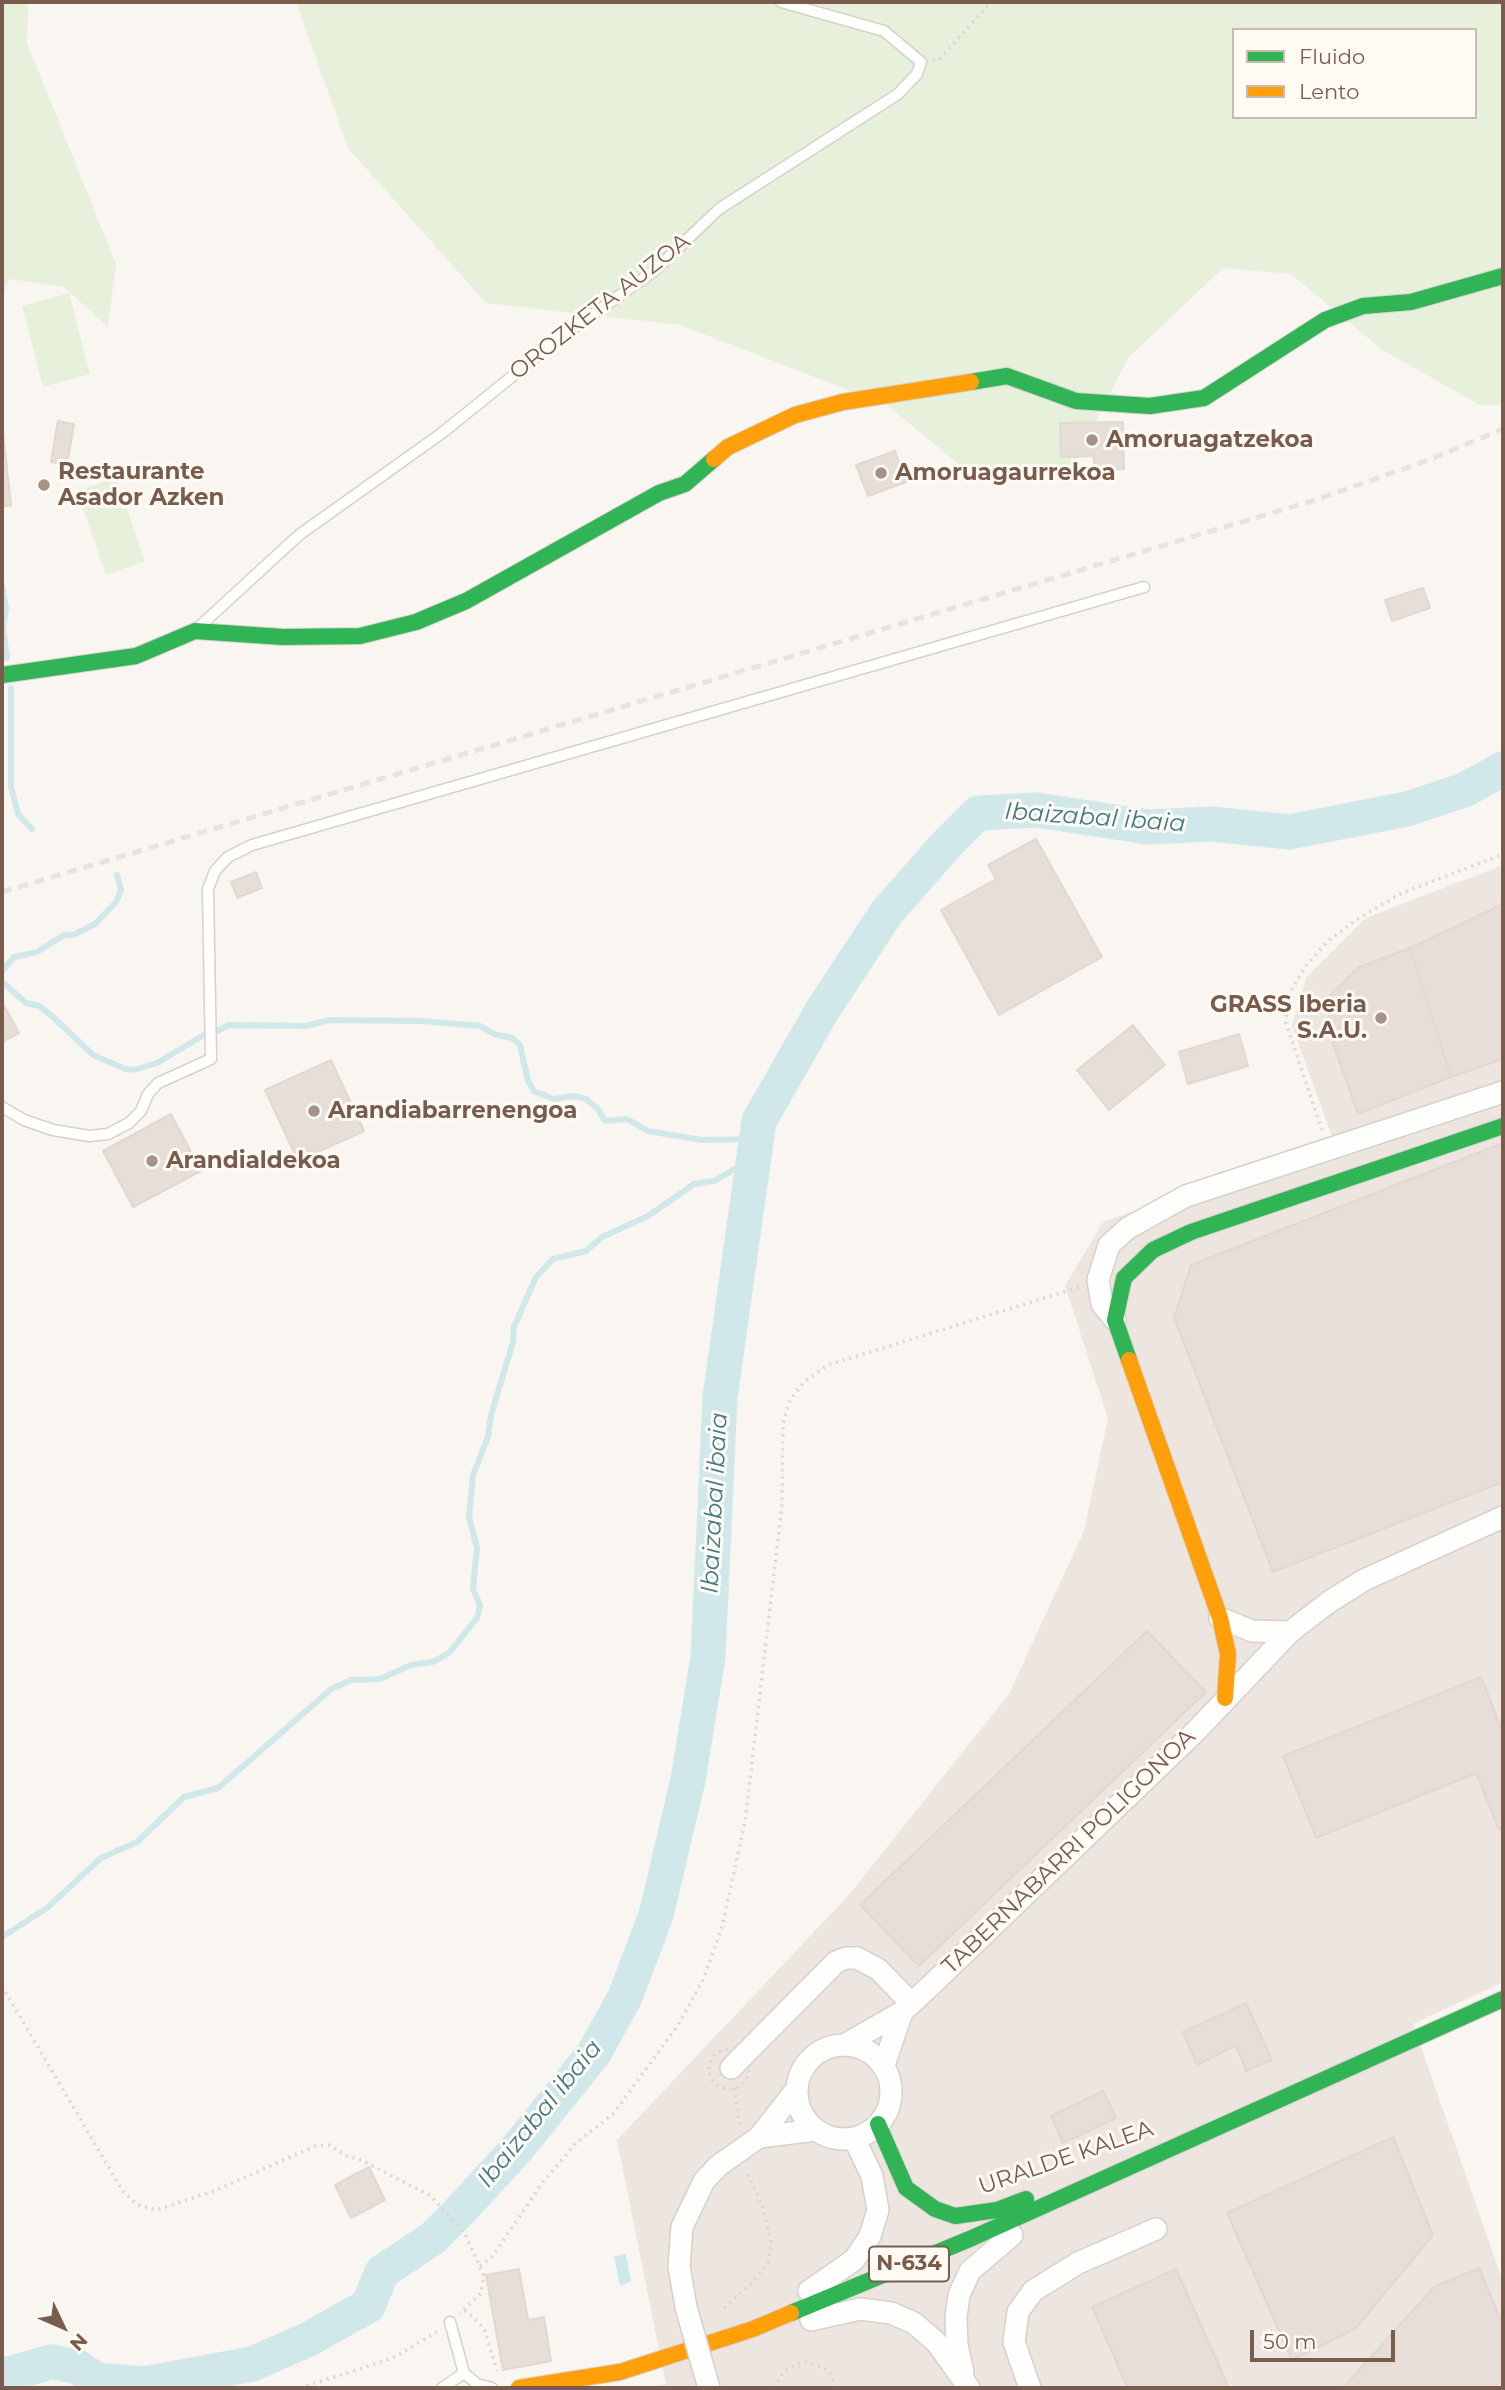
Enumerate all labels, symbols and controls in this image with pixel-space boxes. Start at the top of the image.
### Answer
legend [1232,28,1477,119]
text: Fluido [1299,44,1365,69]
text: Lento [1299,79,1359,104]
street label: OROZKETA AUZOA [504,228,696,386]
place label: Amoruagatzekoa [1106,426,1314,454]
marker: Amoruagatzekoa [1084,432,1100,448]
place label: Restaurante Asador Azken [58,458,224,512]
place label: Amoruagaurrekoa [895,459,1116,487]
marker: Amoruagaurrekoa [873,465,889,481]
marker: Restaurante Asador Azken [36,477,52,493]
water label: Ibaizabal ibaia [1003,797,1187,839]
place label: GRASS Iberia S.A.U. [1210,991,1367,1045]
marker: GRASS Iberia S.A.U. [1373,1010,1389,1026]
place label: Arandiabarrenengoa [328,1097,577,1125]
marker: Arandiabarrenengoa [306,1103,322,1119]
place label: Arandialdekoa [166,1147,341,1175]
marker: Arandialdekoa [144,1153,160,1169]
water label: Ibaizabal ibaia [696,1412,734,1594]
street label: TABERNABARRI POLIGONOA [937,1724,1201,1980]
water label: Ibaizabal ibaia [472,2034,608,2194]
street label: URALDE KALEA [975,2115,1157,2201]
road number: N-634 [869,2246,949,2282]
north arrow [28,2292,98,2362]
scale bar [1253,2316,1398,2360]
text: N [65,2328,92,2355]
text: 50 m [1263,2329,1317,2354]

